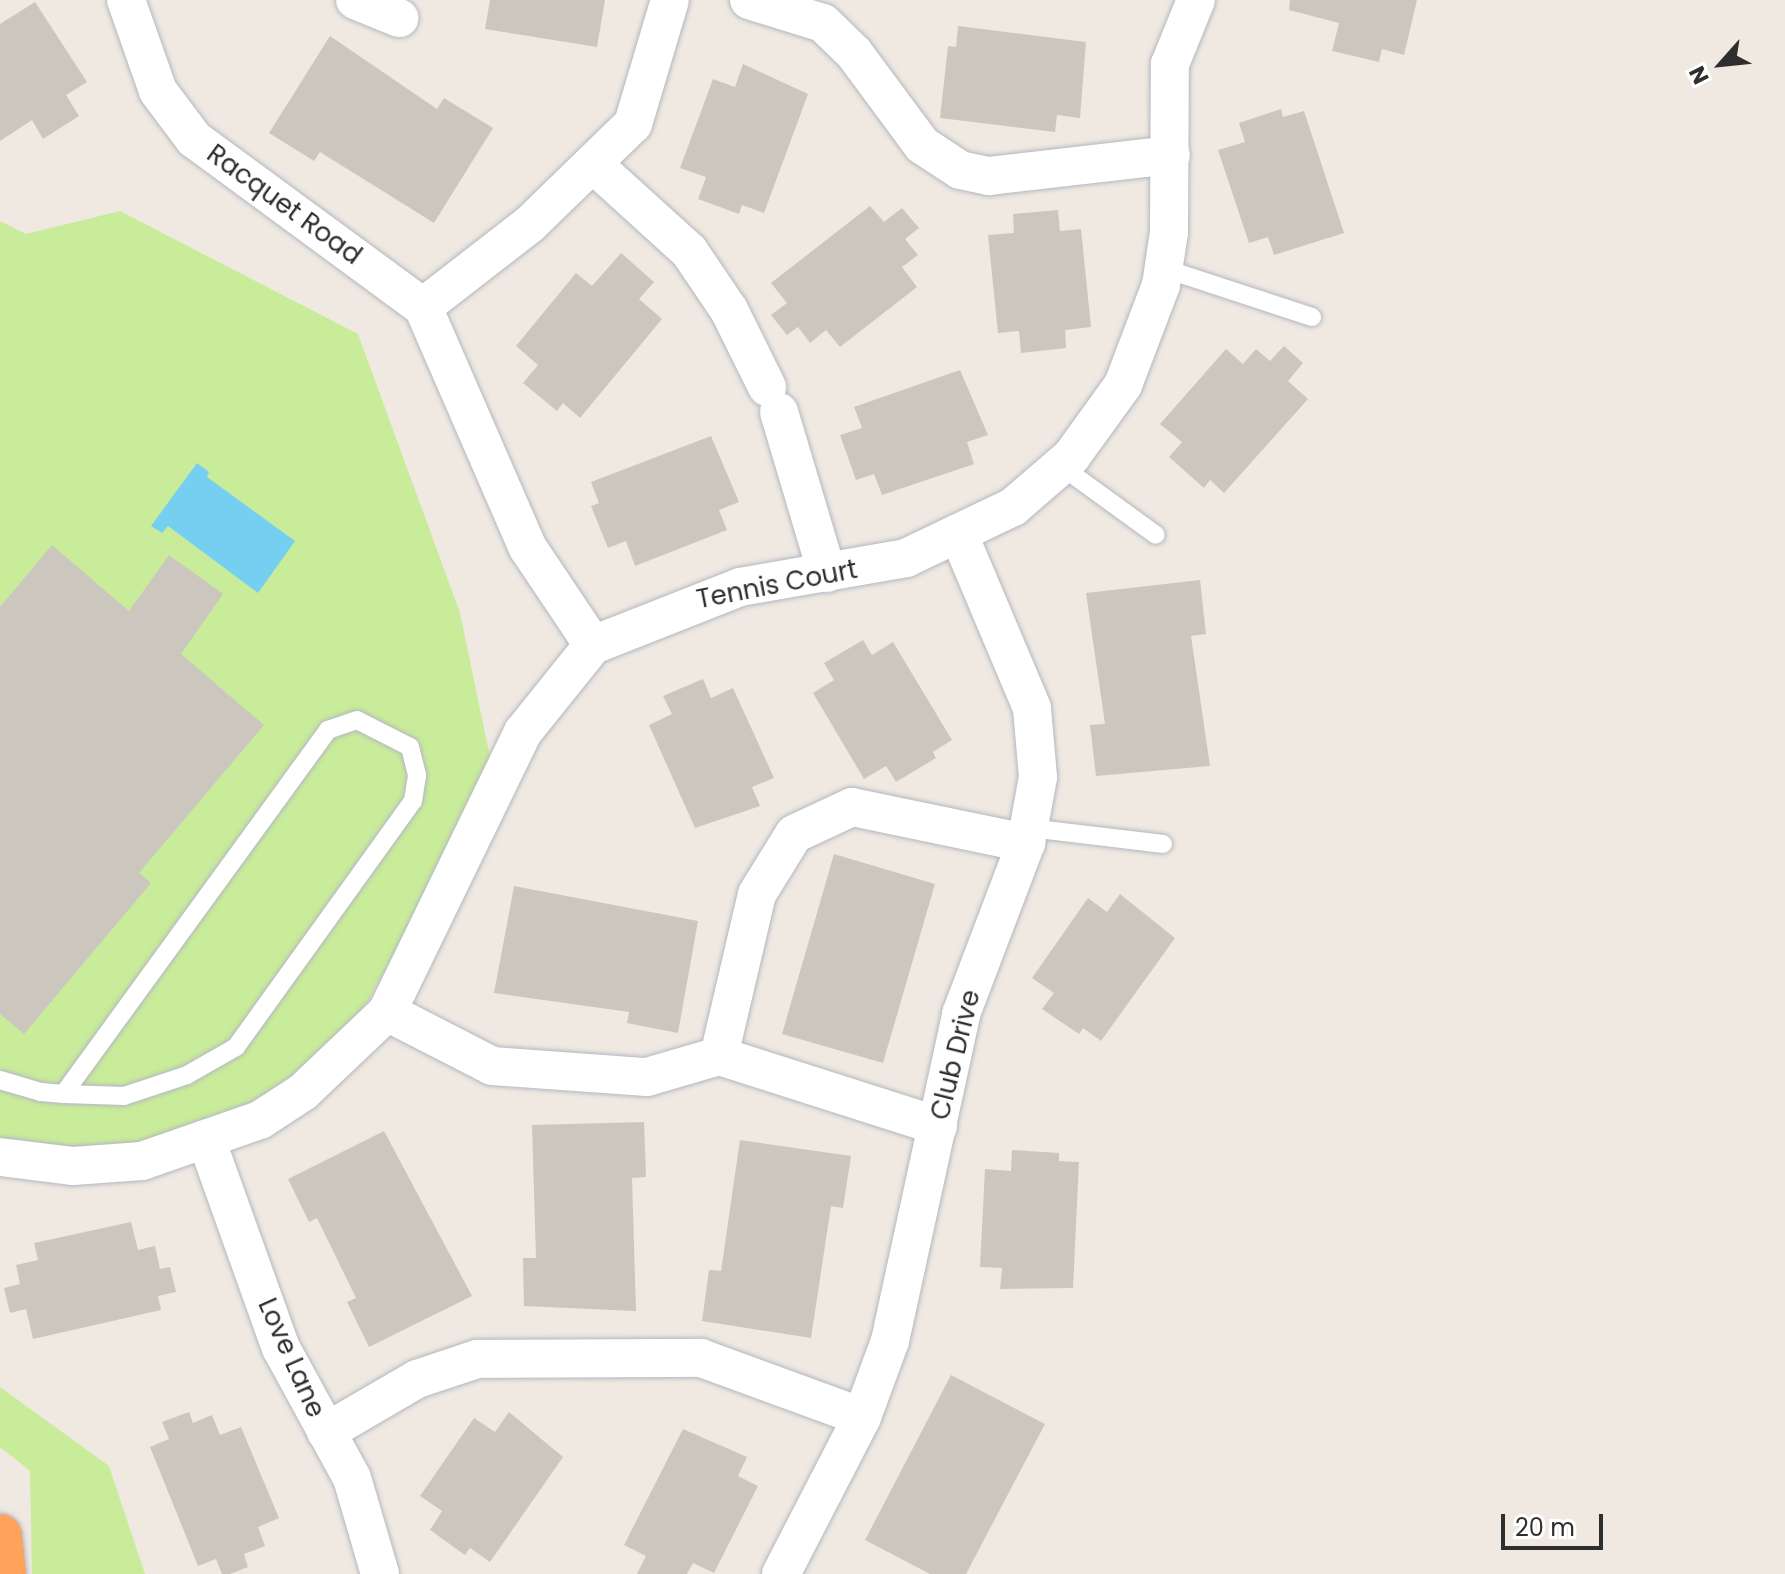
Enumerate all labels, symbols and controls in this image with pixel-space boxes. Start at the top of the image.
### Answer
north arrow [1681,24,1761,104]
text: N [1682,61,1717,90]
street label: Racquet Road [201,138,367,272]
street label: Tennis Court [694,554,860,616]
street label: Club Drive [925,987,987,1123]
street label: Love Lane [251,1294,331,1422]
scale bar [1505,1498,1607,1548]
text: 20 m [1515,1511,1575,1544]

